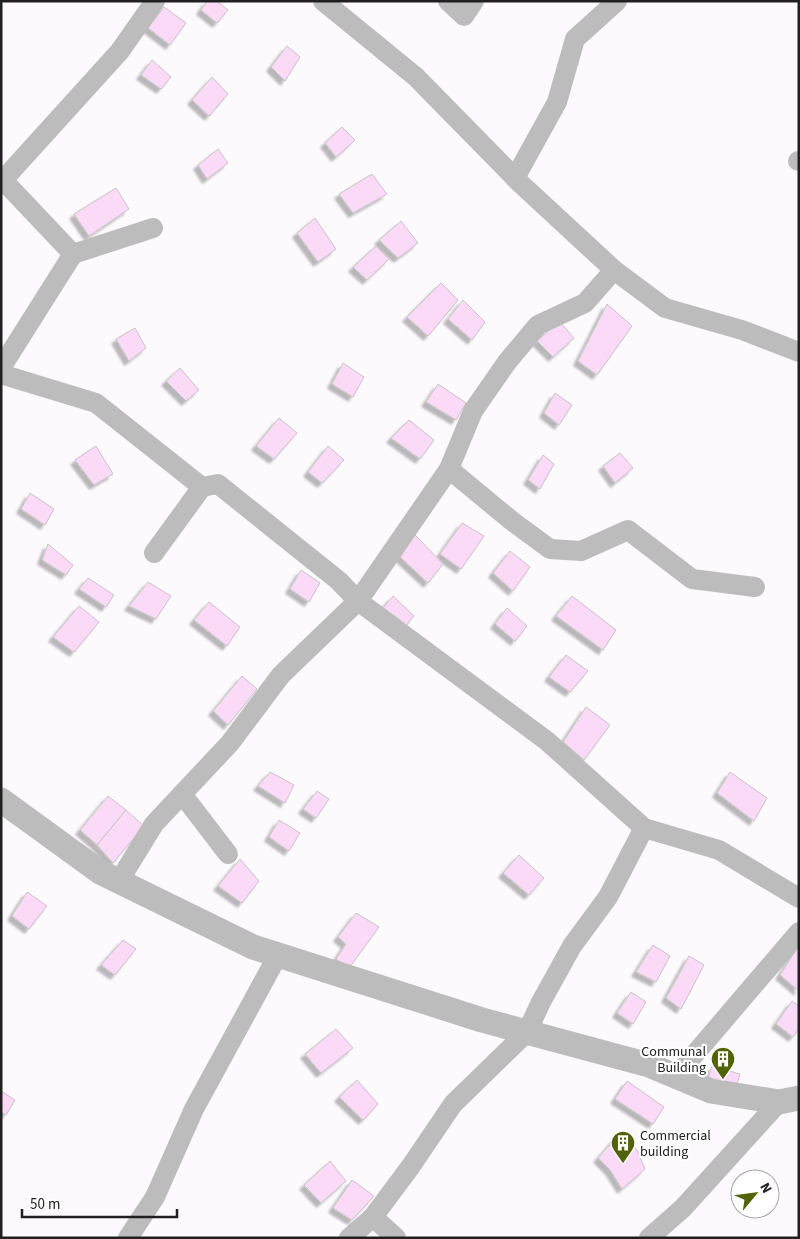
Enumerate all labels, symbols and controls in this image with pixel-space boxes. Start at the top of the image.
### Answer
place label: Communal Building [641,1042,706,1078]
building icon: Communal Building [710,1046,736,1080]
place label: Commercial building [640,1126,711,1162]
building icon: Commercial building [610,1130,636,1164]
north arrow [730,1169,780,1219]
text: N [754,1179,776,1197]
scale bar [22,1186,178,1218]
text: 50 m [30,1194,60,1215]

